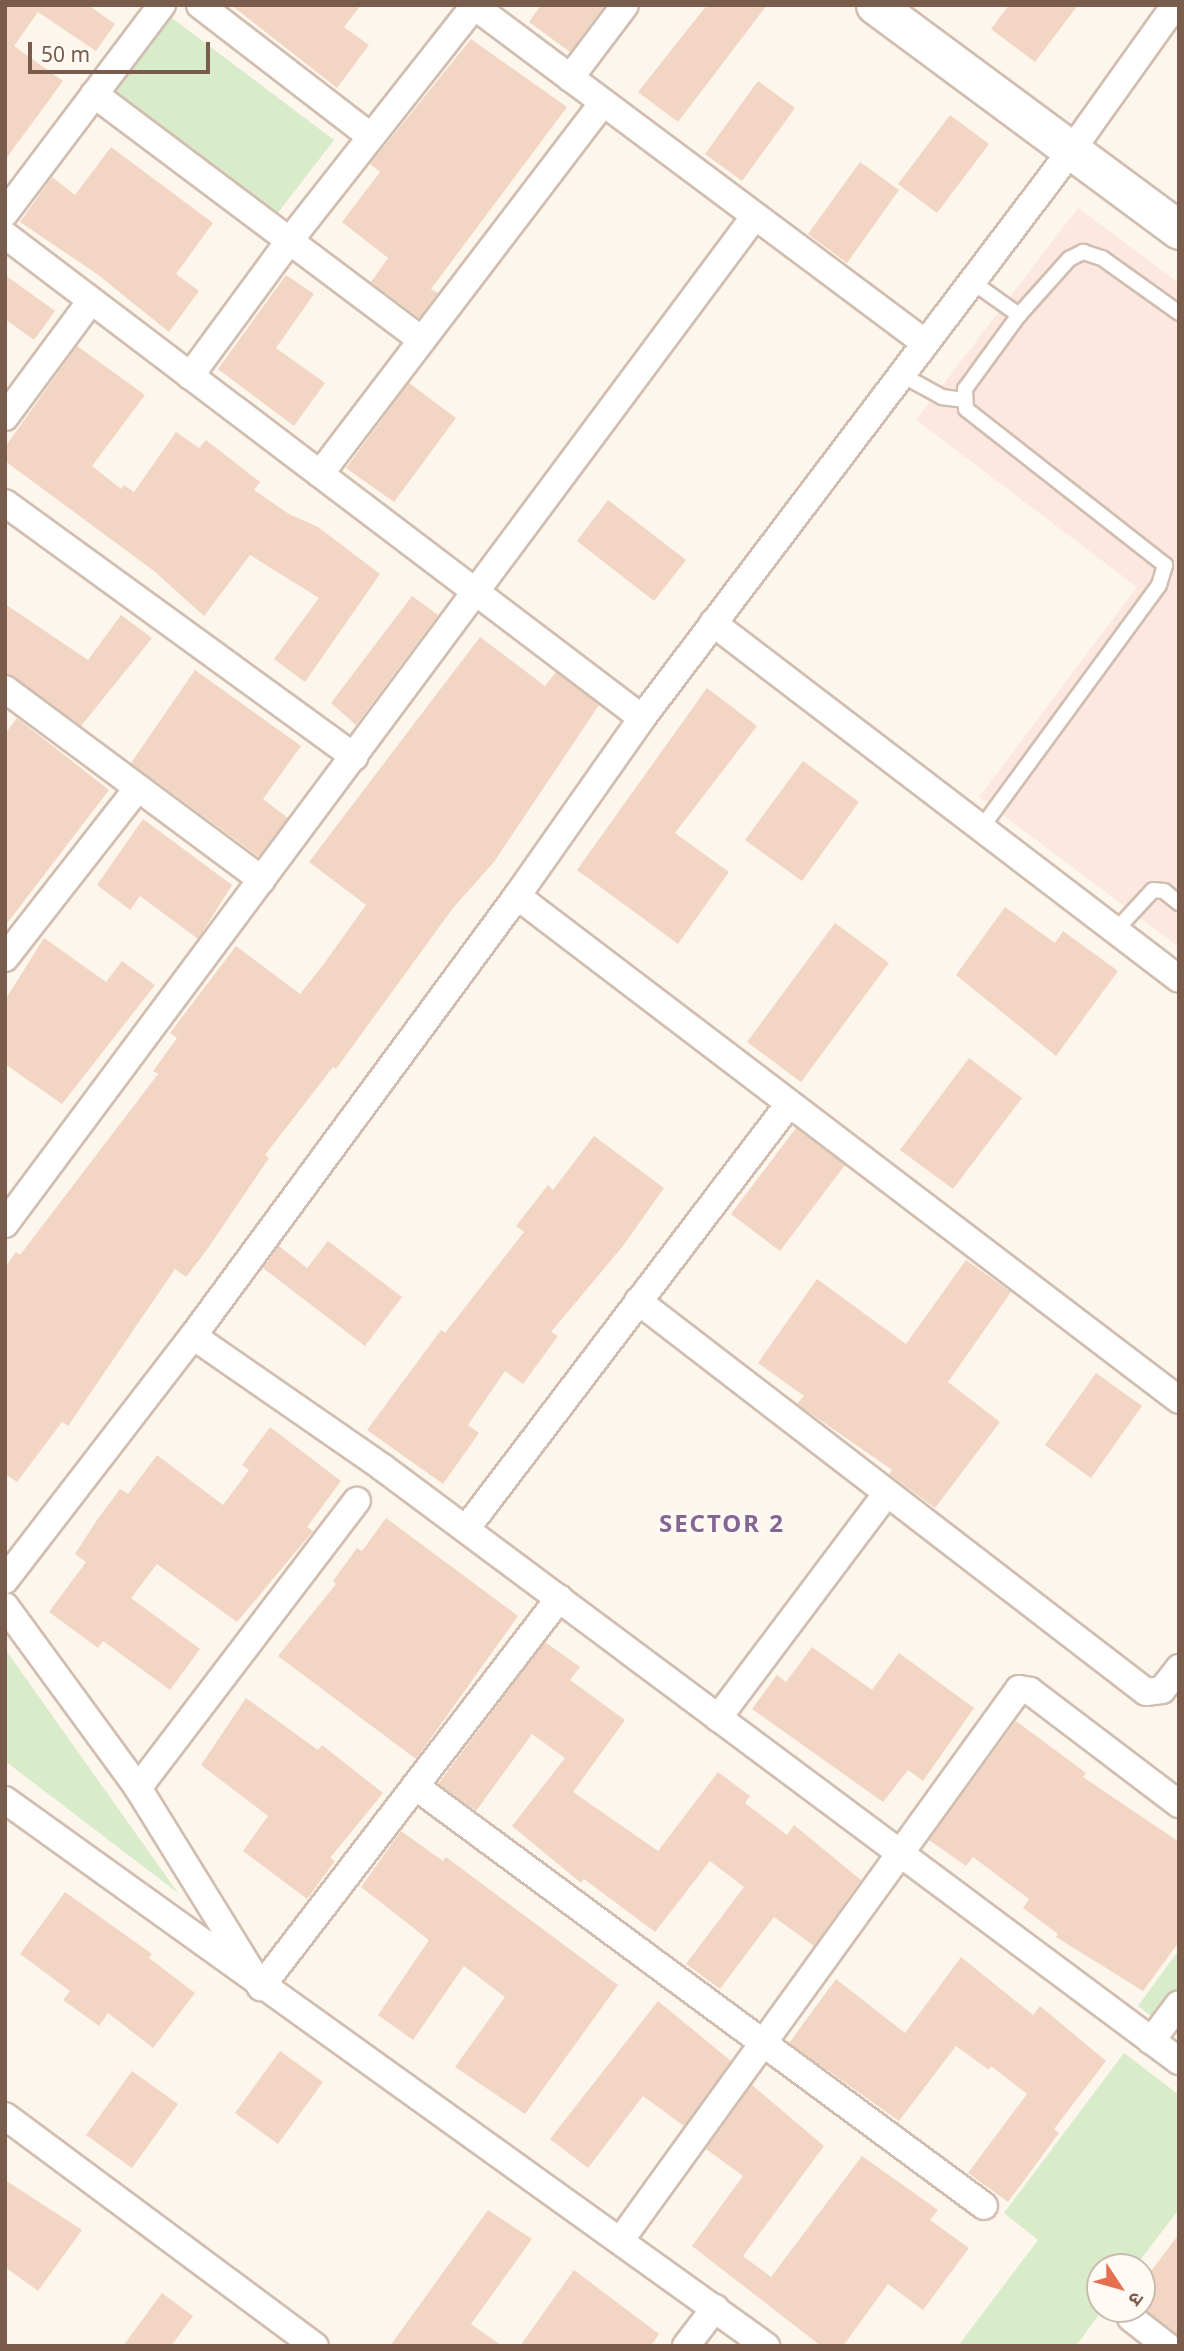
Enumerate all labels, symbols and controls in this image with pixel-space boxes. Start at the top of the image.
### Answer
scale bar [32,28,214,72]
text: 50 m [41,40,90,68]
district label: SECTOR 2 [660,1509,784,1537]
north arrow [1086,2253,1156,2323]
text: उ [1123,2287,1150,2311]

